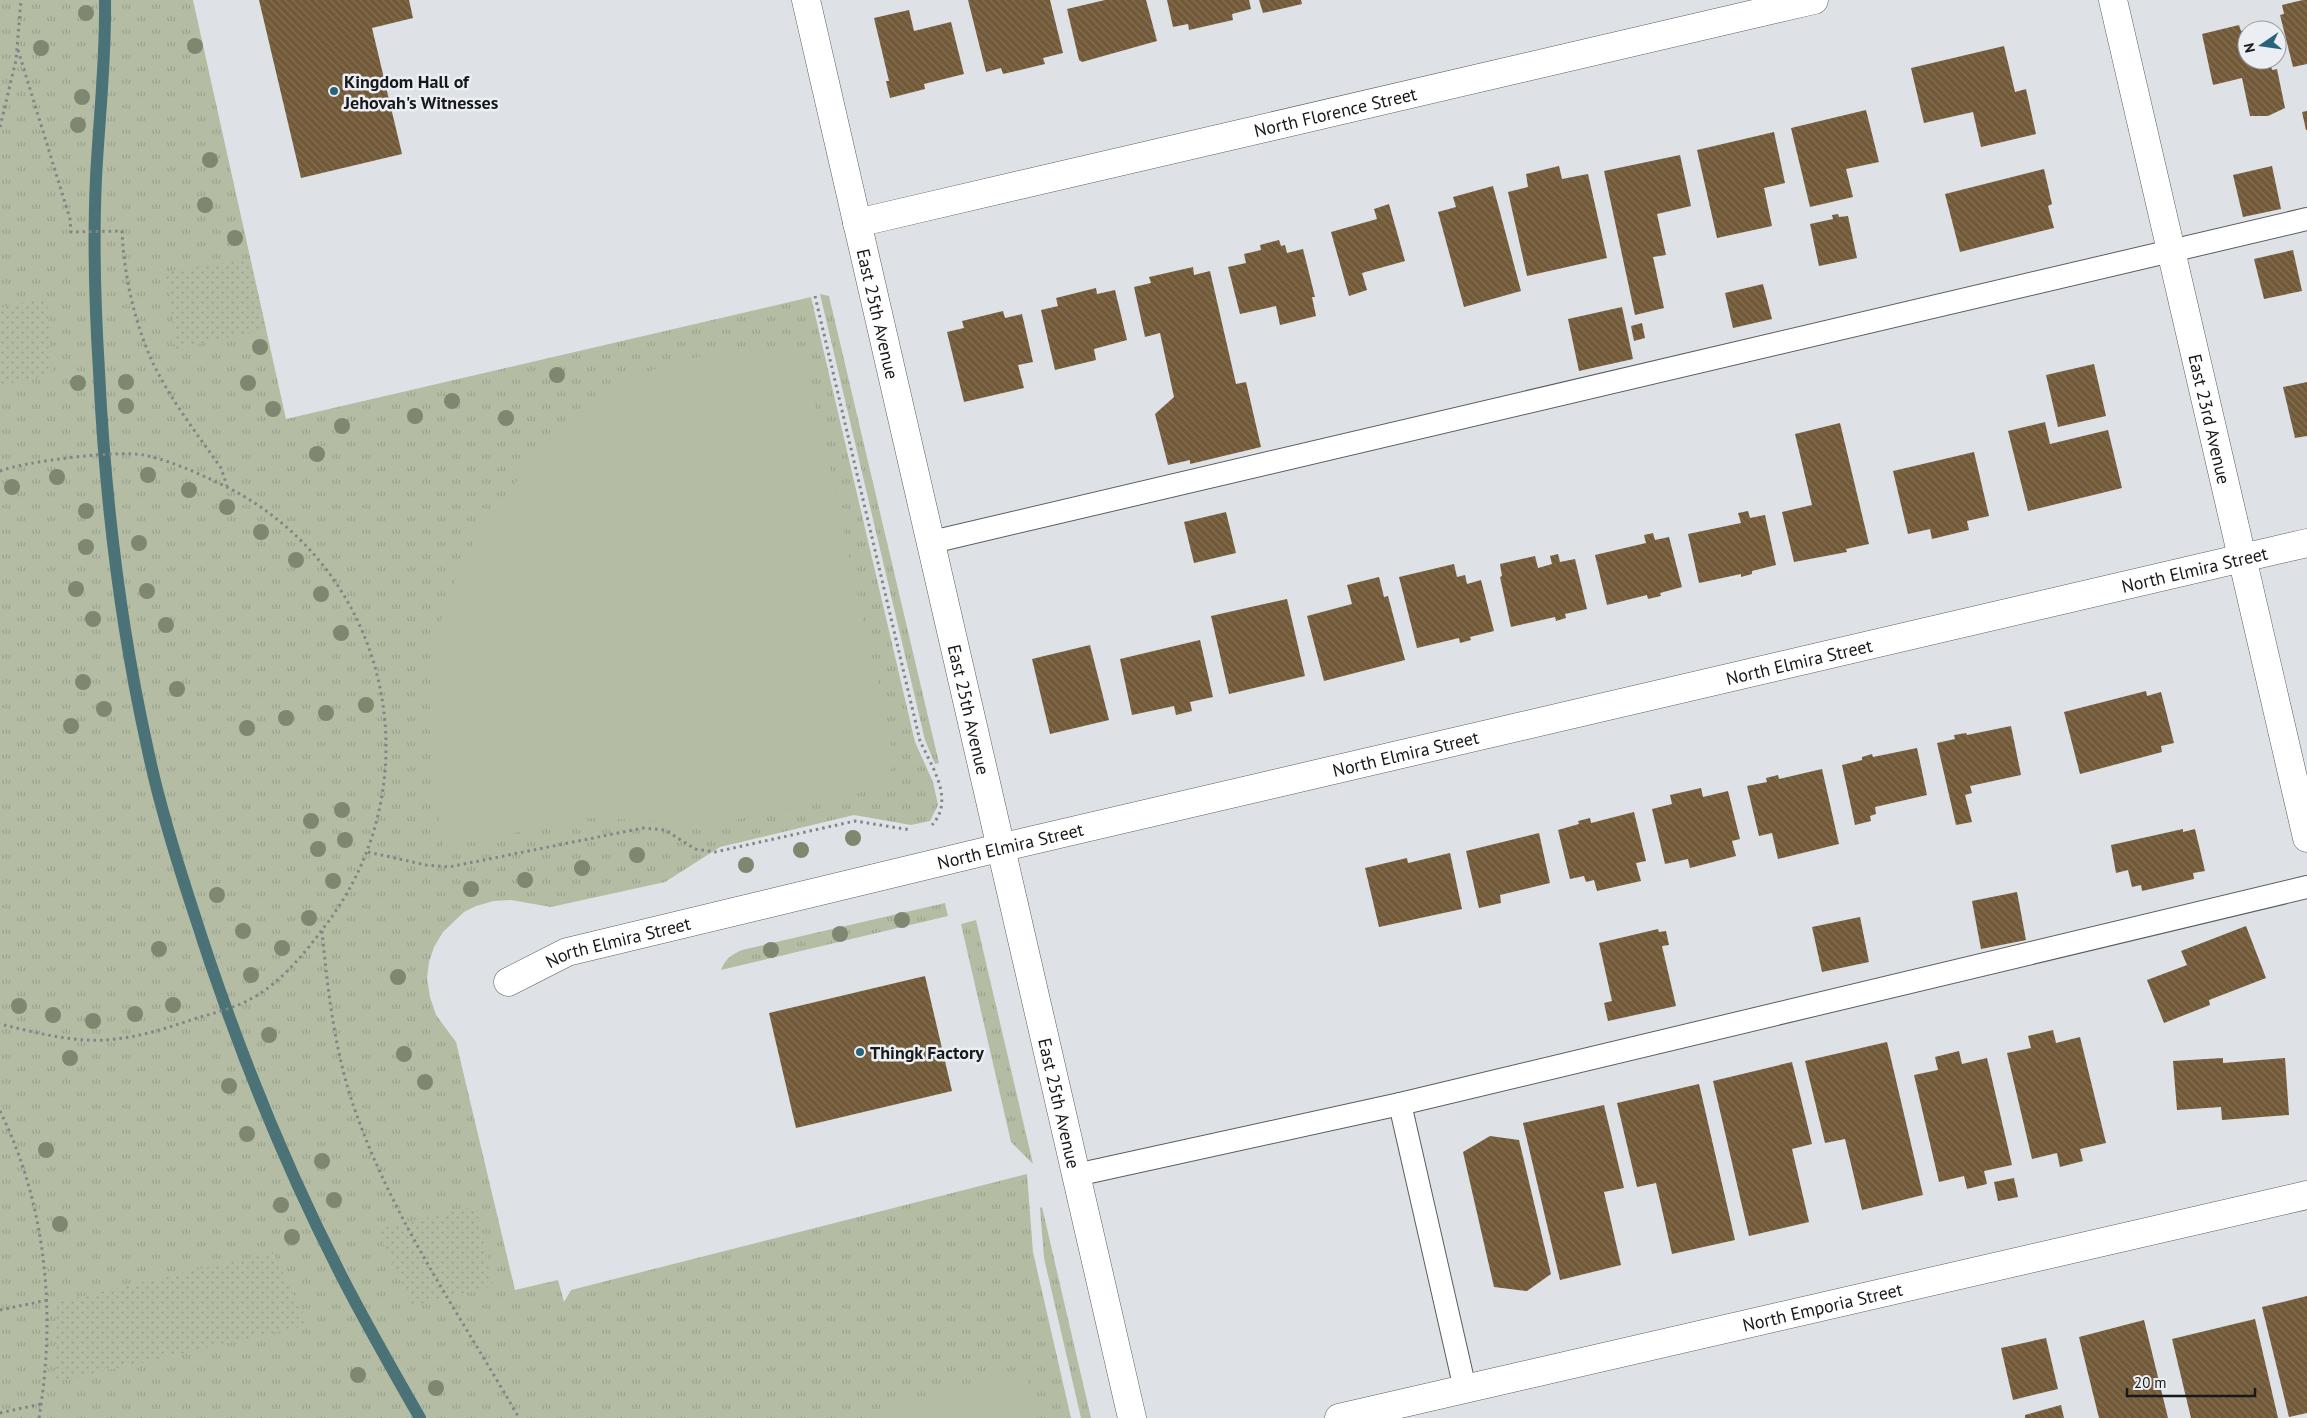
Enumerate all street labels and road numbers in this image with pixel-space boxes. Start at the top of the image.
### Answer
street label: North Florence Street [1252,82,1419,142]
street label: East 25th Avenue [852,246,904,381]
street label: East 23rd Avenue [2184,352,2236,486]
street label: North Elmira Street [2119,541,2270,597]
street label: North Elmira Street [1724,633,1874,690]
street label: East 25th Avenue [943,642,995,777]
street label: North Elmira Street [1330,725,1481,781]
street label: North Elmira Street [935,817,1086,874]
street label: North Elmira Street [541,911,693,973]
street label: East 25th Avenue [1034,1036,1086,1171]
street label: North Emporia Street [1740,1277,1905,1336]

